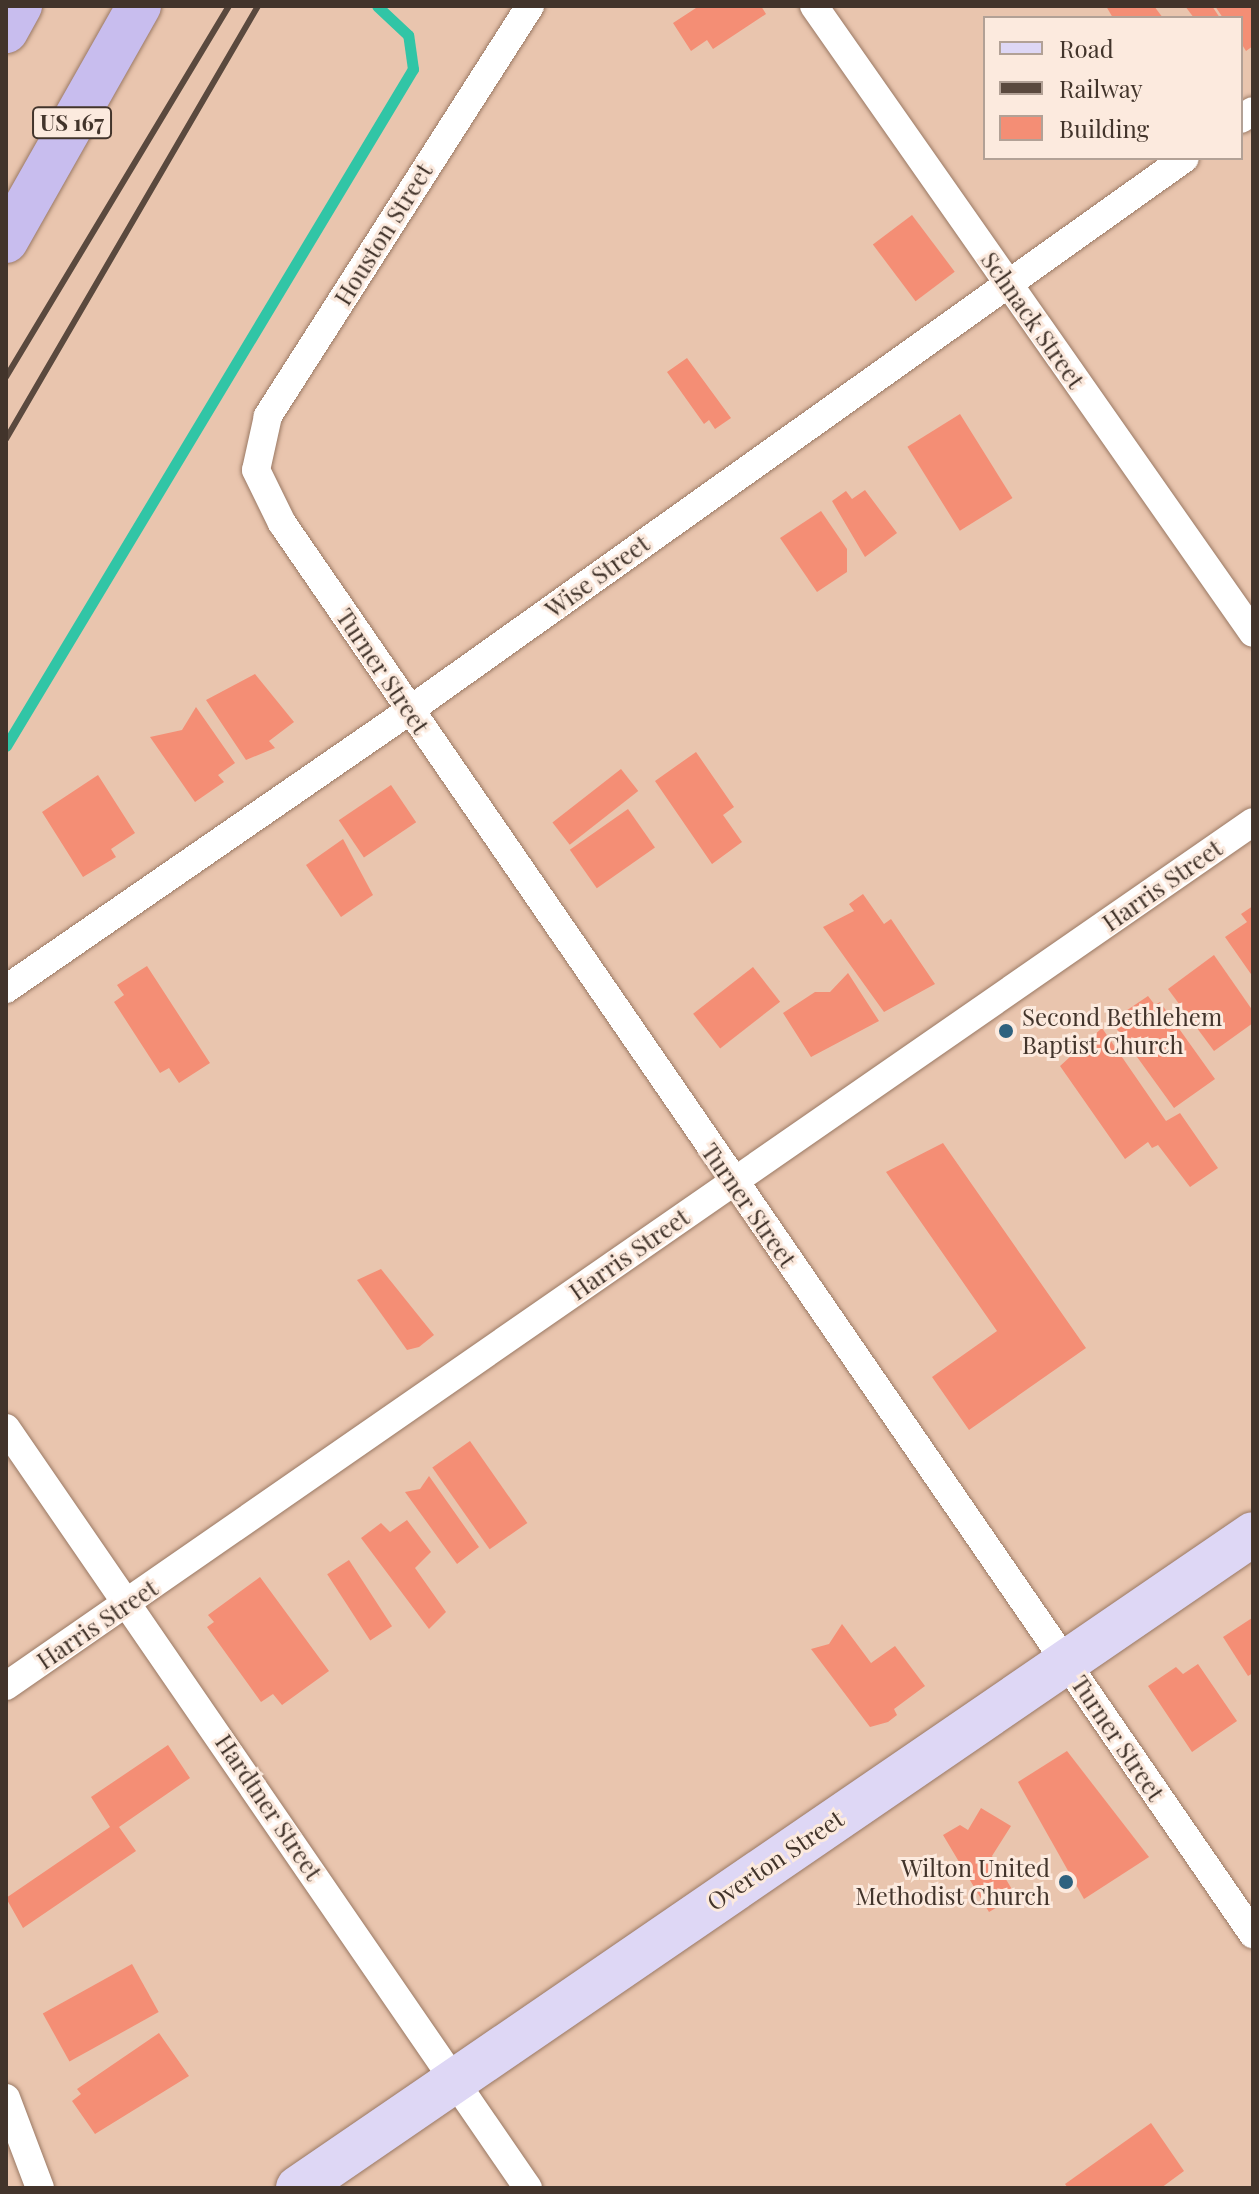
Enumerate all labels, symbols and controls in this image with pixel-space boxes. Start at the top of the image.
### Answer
legend [983,16,1243,160]
text: Road [1059,32,1114,64]
text: Railway [1059,72,1143,104]
road number: US 167 [32,105,112,141]
text: Building [1059,112,1149,144]
street label: Houston Street [328,158,438,310]
street label: Schnack Street [975,246,1091,394]
street label: Wise Street [539,529,655,623]
street label: Turner Street [330,603,436,739]
street label: Harris Street [1097,833,1227,937]
place label: Second Bethlehem Baptist Church [1022,1003,1222,1059]
marker: Second Bethlehem Baptist Church [997,1022,1015,1040]
street label: Turner Street [696,1137,802,1273]
street label: Harris Street [564,1202,694,1306]
street label: Harris Street [31,1573,163,1675]
street label: Turner Street [1065,1670,1171,1806]
street label: Hardtner Street [209,1728,329,1886]
street label: Overton Street [701,1804,849,1916]
place label: Wilton United Methodist Church [855,1854,1050,1910]
marker: Wilton United Methodist Church [1057,1873,1075,1891]

